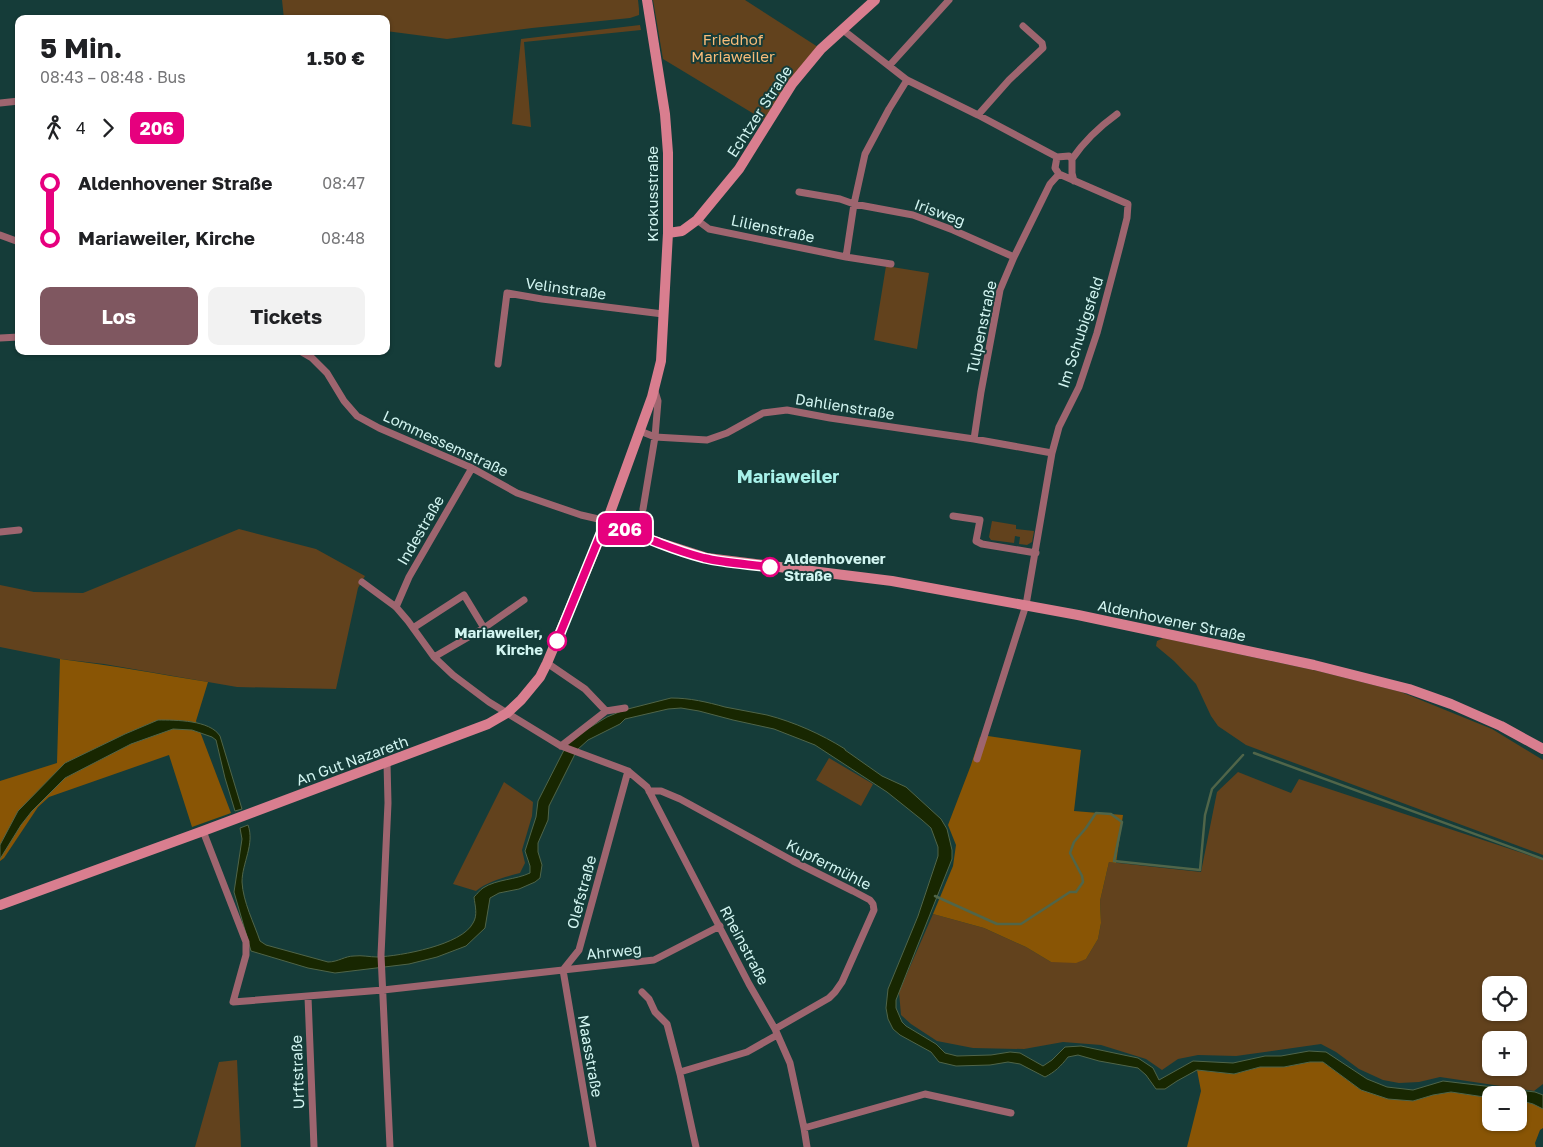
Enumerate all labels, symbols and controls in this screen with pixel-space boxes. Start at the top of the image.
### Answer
park label: Friedhof Mariaweiler [691,30,775,65]
text: 5 Min. [40,31,123,64]
text: 1.50 € [307,46,365,69]
street label: Echtzer Straße [723,62,795,160]
text: 08:43 – 08:48 · Bus [40,67,186,87]
icon: walk [40,114,68,142]
icon: forward [94,114,122,142]
text: 206 [140,117,174,139]
text: 4 [76,118,86,138]
street label: Krokusstraße [643,146,661,242]
text: Aldenhovener Straße [78,171,272,194]
text: 08:47 [322,173,365,193]
street label: Irisweg [912,195,968,229]
street label: Lilienstraße [730,210,817,246]
text: Mariaweiler, Kirche [78,226,255,249]
text: 08:48 [321,228,365,248]
street label: Velinstraße [524,273,608,303]
street label: Im Schubigsfeld [1053,274,1107,390]
street label: Tulpenstraße [962,279,1000,375]
button: Los [40,287,198,345]
button: Tickets [208,287,365,345]
street label: Dahlienstraße [794,389,896,423]
street label: Lommessemstraße [381,406,512,480]
district label: Mariaweiler [737,465,839,487]
street label: Indestraße [393,492,447,568]
line badge: 206 [596,513,654,545]
text: 206 [608,518,642,540]
place label: Aldenhovener Straße [784,549,886,584]
marker: Aldenhovener Straße [760,557,780,577]
street label: Aldenhovener Straße [1096,596,1248,645]
place label: Mariaweiler, Kirche [454,623,543,658]
marker: Mariaweiler, Kirche [547,631,567,651]
street label: An Gut Nazareth [293,731,411,789]
street label: Kupfermühle [783,835,875,893]
street label: Olefstraße [563,853,600,931]
street label: Rheinstraße [717,902,773,988]
street label: Ahrweg [586,939,642,963]
map controls [1482,976,1527,1131]
button: locate [1482,976,1527,1021]
street label: Maasstraße [575,1013,607,1099]
button: + [1482,1031,1527,1076]
street label: Urftstraße [287,1034,307,1109]
button: − [1482,1086,1527,1131]

